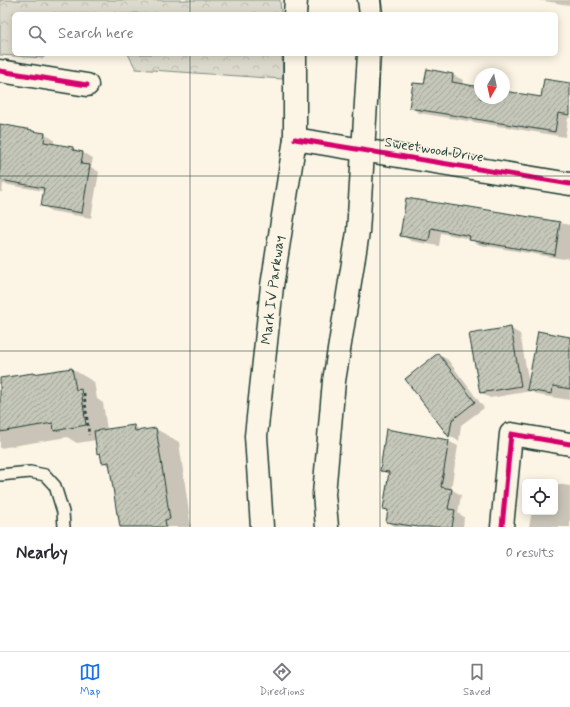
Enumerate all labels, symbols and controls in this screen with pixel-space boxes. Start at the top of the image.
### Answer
search box [12,12,558,56]
icon: search [26,23,48,45]
text: Search here [58,24,134,44]
north arrow [474,68,510,104]
street label: Sweetwood Drive [383,133,485,167]
street label: Mark IV Parkway [257,234,289,346]
map controls [522,479,558,515]
button: locate [522,479,558,515]
text: Nearby [16,542,68,564]
text: 0 results [506,545,554,562]
tab: Map [79,661,101,699]
tab: Directions [259,661,305,699]
tab: Saved [463,661,491,699]

